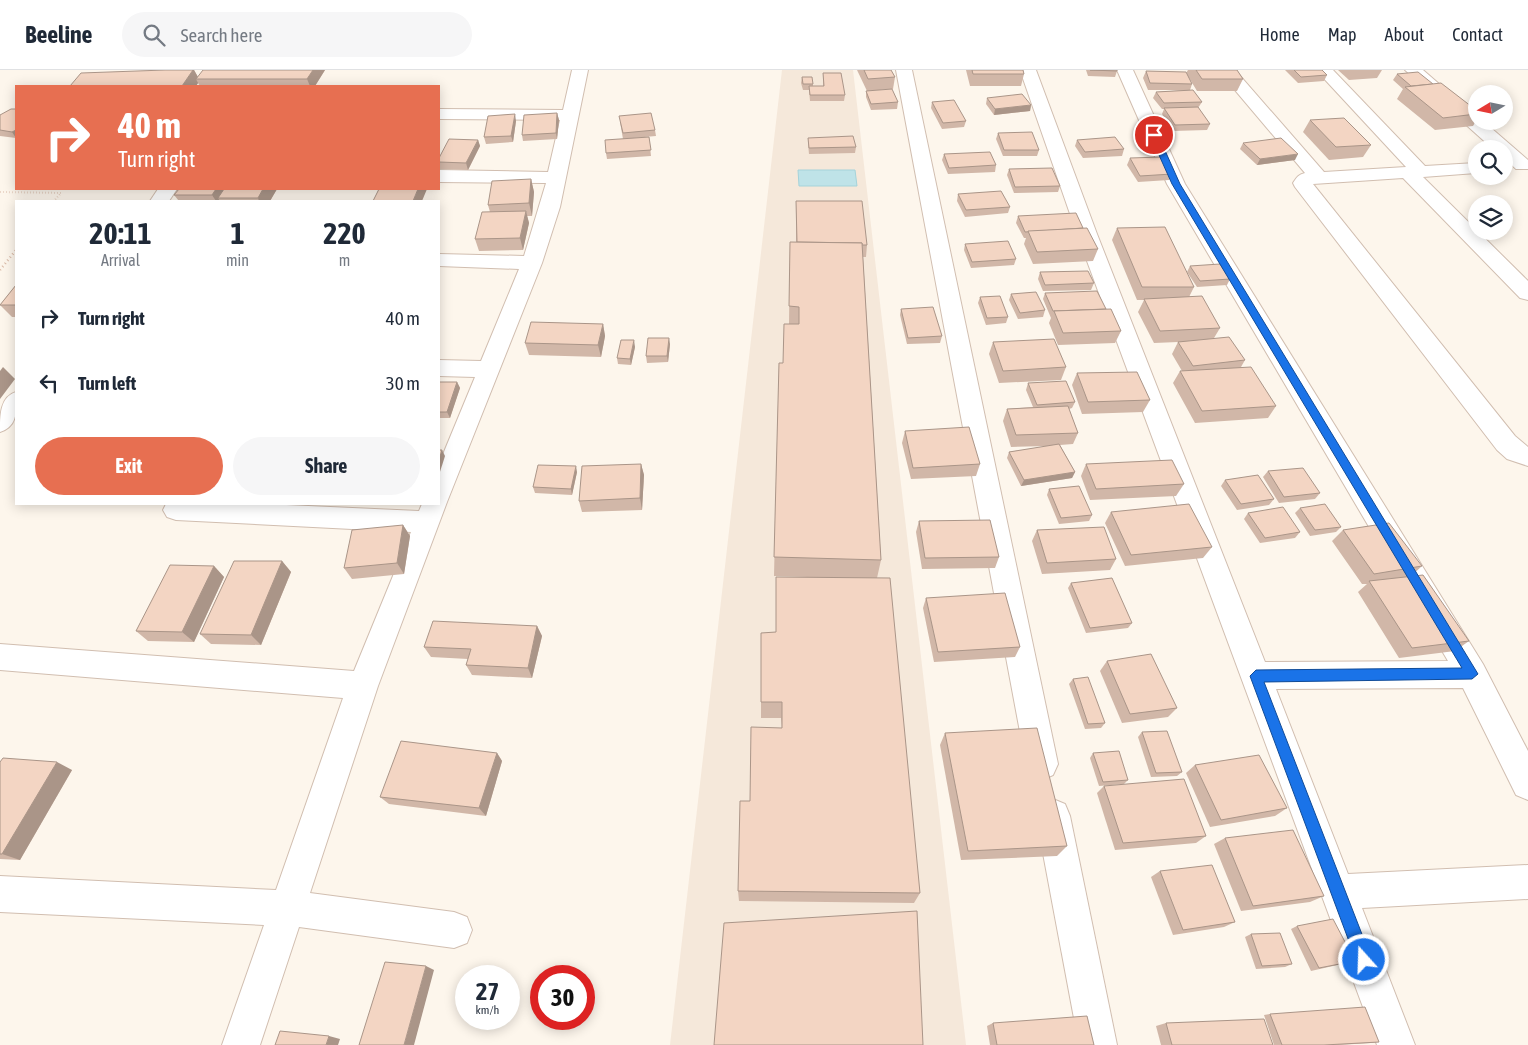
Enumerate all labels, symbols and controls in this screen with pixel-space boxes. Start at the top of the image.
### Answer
search box [122,12,472,57]
text: Beeline [25,21,92,48]
icon: search [140,21,168,49]
text: Search here [180,24,262,46]
text: Home [1260,24,1300,45]
text: Map [1328,24,1357,45]
text: About [1385,24,1424,45]
text: Contact [1452,24,1503,45]
north arrow [1468,85,1512,130]
map controls [1468,85,1513,240]
icon: right [35,105,100,170]
text: 40 m [118,105,181,145]
pin [1133,114,1175,156]
icon: arrive [1140,121,1168,149]
button: search [1468,140,1513,185]
text: Turn right [118,146,195,172]
button: layers [1468,195,1513,240]
text: 20:11 [89,216,152,250]
text: 1 [230,216,245,250]
text: 220 [323,216,366,250]
text: Arrival [101,251,140,269]
text: min [226,251,249,269]
text: m [339,251,350,269]
icon: right [35,304,63,332]
text: Turn right [78,307,145,329]
text: 40 m [386,307,420,329]
icon: left [35,369,63,397]
text: Turn left [78,372,136,394]
text: 30 m [386,372,420,394]
button: Exit [35,437,223,495]
button: Share [233,437,420,495]
position arrow [1337,933,1389,985]
speed limit sign: 30 [530,965,595,1030]
text: 27 [476,977,499,1005]
text: km/h [476,1003,499,1017]

